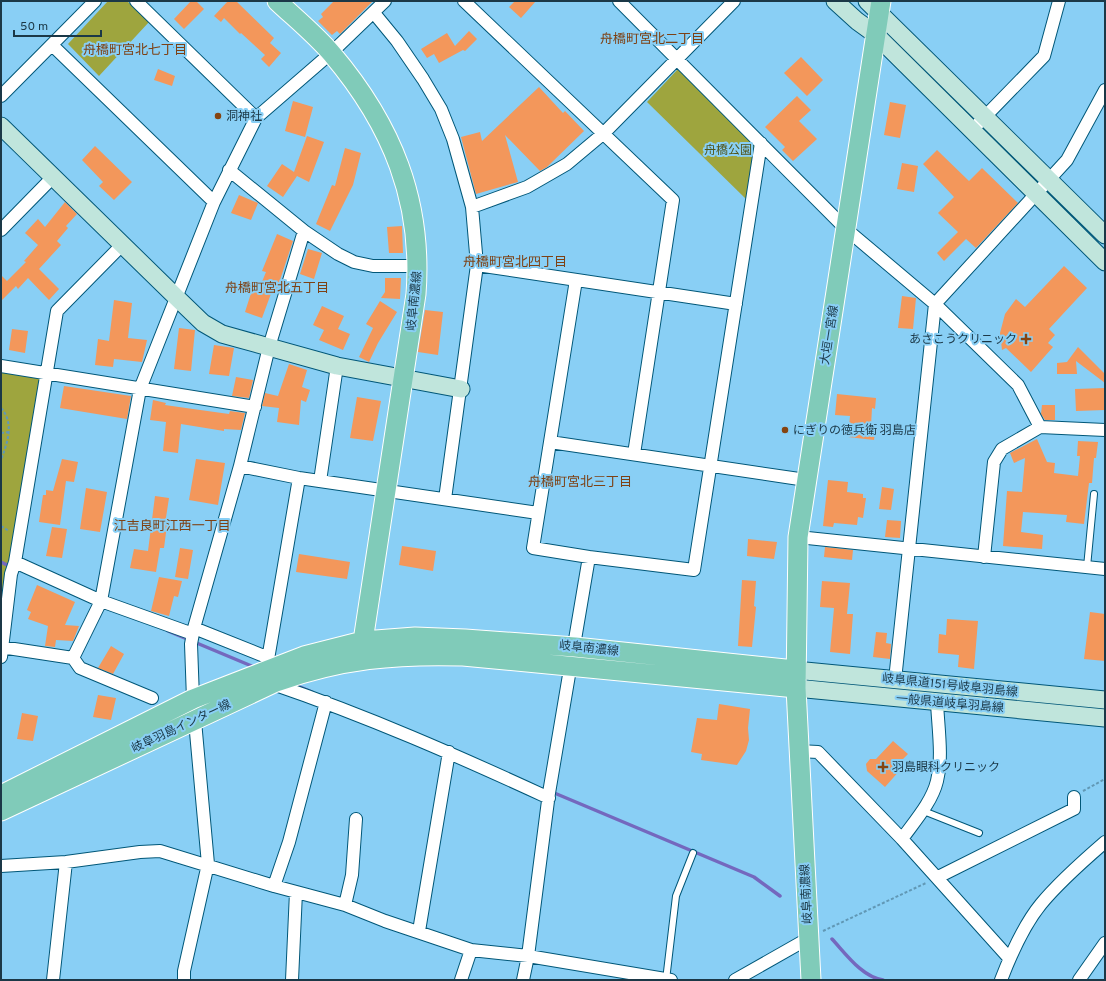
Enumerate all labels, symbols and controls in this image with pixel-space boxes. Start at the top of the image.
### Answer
scale bar [14,12,101,38]
text: 50 m [20,19,48,35]
district label: 舟橋町宮北二丁目 [600,31,704,48]
district label: 舟橋町宮北七丁目 [83,42,187,59]
place label: 洞神社 [226,109,262,125]
marker: 洞神社 [213,111,223,121]
park label: 舟橋公園 [704,143,752,159]
district label: 舟橋町宮北四丁目 [463,254,567,271]
street label: 岐阜南濃線 [404,270,426,332]
district label: 舟橋町宮北五丁目 [225,280,329,297]
street label: 大垣一宮線 [817,304,843,366]
place label: あさこうクリニック [909,332,1017,348]
marker: あさこうクリニック [1020,333,1032,345]
place label: にぎりの徳兵衛 羽島店 [793,423,916,439]
marker: にぎりの徳兵衛 羽島店 [780,425,790,435]
district label: 舟橋町宮北三丁目 [528,474,632,491]
district label: 江吉良町江西一丁目 [113,519,231,535]
street label: 岐阜南濃線 [558,638,620,660]
street label: 岐阜県道151号岐阜羽島線 [881,671,1019,701]
street label: 一般県道岐阜羽島線 [895,691,1004,717]
street label: 岐阜羽島インター線 [129,697,234,757]
place label: 羽島眼科クリニック [892,760,1000,776]
marker: 羽島眼科クリニック [877,761,889,773]
street label: 岐阜南濃線 [797,864,817,924]

